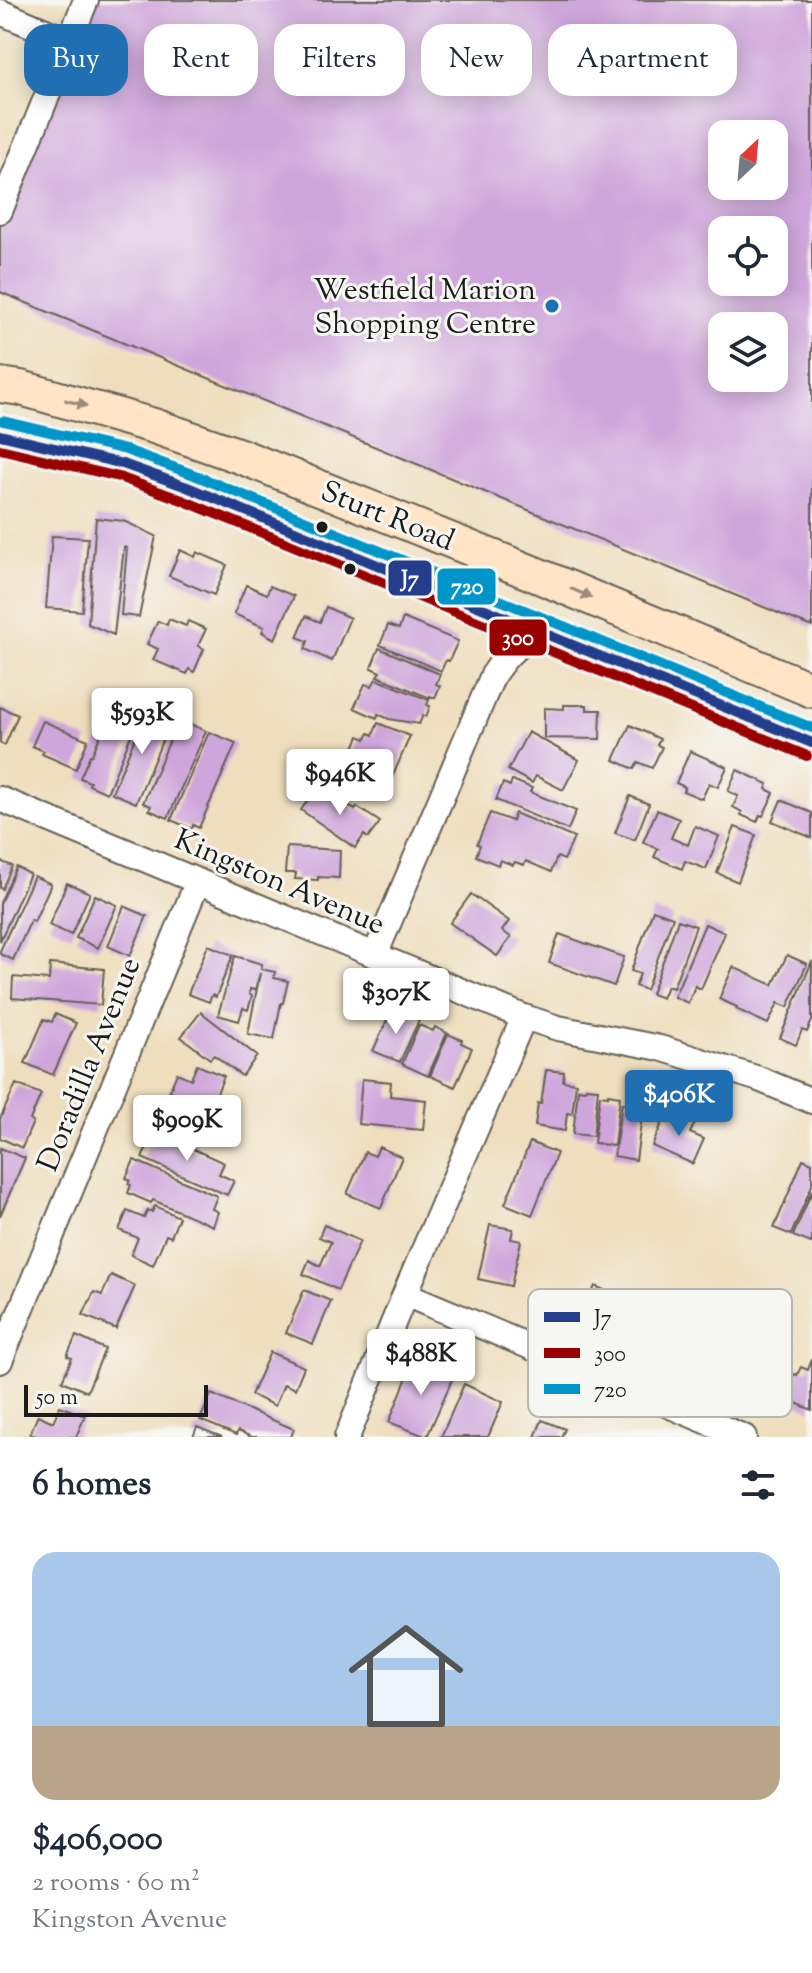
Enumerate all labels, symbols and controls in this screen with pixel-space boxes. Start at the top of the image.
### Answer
chip: Buy [24,24,128,96]
chip: Rent [144,24,258,96]
chip: Filters [274,24,405,96]
chip: New [421,24,532,96]
chip: Apartment [548,24,737,96]
north arrow [708,120,788,200]
map controls [708,120,788,392]
button: locate [708,216,788,296]
place label: Westfield Marion Shopping Centre [313,270,536,347]
marker: Westfield Marion Shopping Centre [543,297,561,315]
button: layers [708,312,788,392]
one-way arrow [64,397,88,410]
street label: Sturt Road [314,471,460,564]
unlabelled marker [314,519,330,535]
line badge: J7 [387,559,433,597]
unlabelled marker [342,561,358,577]
text: J7 [399,565,420,597]
line badge: 720 [436,567,497,606]
text: 720 [451,573,484,605]
one-way arrow [569,587,593,600]
line badge: 300 [488,618,548,657]
text: 300 [502,624,534,656]
pin: $593K [86,688,198,756]
text: $593K [110,695,174,732]
pin: $946K [284,749,396,817]
text: $946K [304,756,376,793]
street label: Kingston Avenue [167,820,391,947]
street label: Doradilla Avenue [28,951,153,1178]
pin: $307K [340,968,452,1036]
text: $307K [361,975,431,1012]
pin: $406K [623,1070,735,1138]
text: $406K [643,1077,715,1114]
pin: $909K [131,1095,243,1163]
text: $909K [151,1102,223,1139]
legend [528,1289,792,1417]
text: J7 [593,1304,611,1336]
pin: $488K [365,1329,477,1397]
text: $488K [385,1336,457,1373]
text: 300 [594,1340,626,1372]
text: 720 [594,1376,627,1408]
scale bar [24,1381,208,1417]
text: 50 m [36,1383,78,1415]
text: 6 homes [32,1461,151,1510]
icon: filters [736,1463,780,1507]
icon: home [334,1604,478,1748]
text: $406,000 [32,1816,163,1865]
text: 2 rooms · 60 m² [32,1865,200,1902]
text: Kingston Avenue [32,1902,227,1939]

